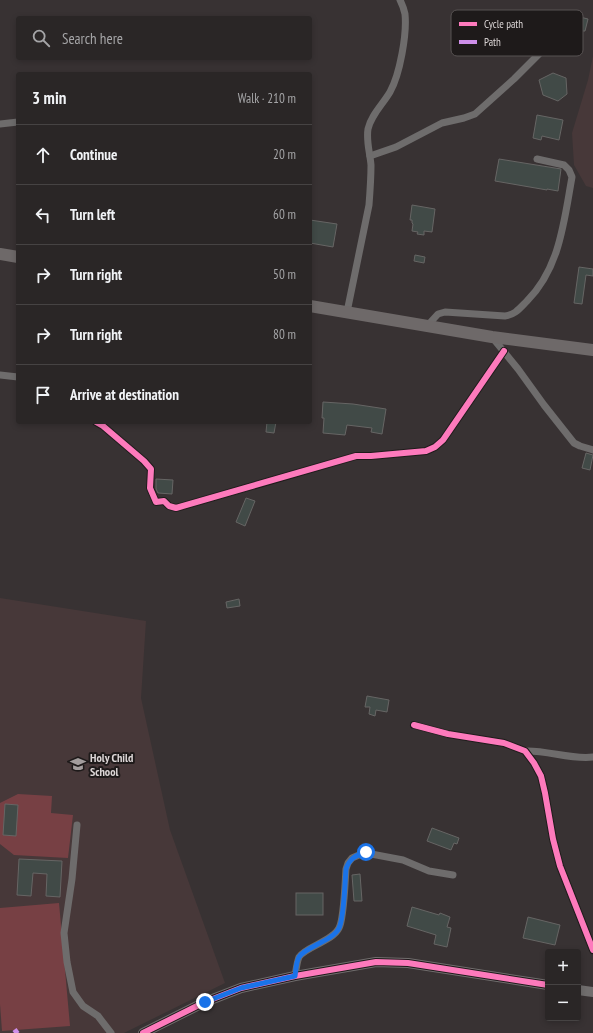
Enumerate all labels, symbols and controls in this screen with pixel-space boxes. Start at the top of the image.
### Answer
legend [451,10,583,56]
search box [16,16,312,60]
text: Cycle path [484,17,523,31]
icon: search [30,27,52,49]
text: Search here [62,29,123,48]
text: Path [484,35,501,49]
text: 3 min [32,87,66,109]
text: Walk · 210 m [238,90,296,107]
icon: ahead [32,144,54,166]
text: Continue [70,145,117,164]
text: 20 m [273,146,296,163]
icon: left [32,204,54,226]
text: Turn left [70,205,115,224]
text: 60 m [273,206,296,223]
icon: right [32,264,54,286]
text: Turn right [70,265,122,284]
text: 50 m [273,266,296,283]
icon: right [32,324,54,346]
text: Turn right [70,325,122,344]
text: 80 m [273,326,296,343]
icon: arrive [32,384,54,406]
text: Arrive at destination [70,385,179,404]
place label: Holy Child School [90,750,133,779]
school or university icon: Holy Child School [69,755,87,773]
route start [357,843,375,861]
map controls [545,949,581,1021]
button: + [545,949,581,985]
button: − [545,985,581,1021]
route end [196,993,214,1011]

